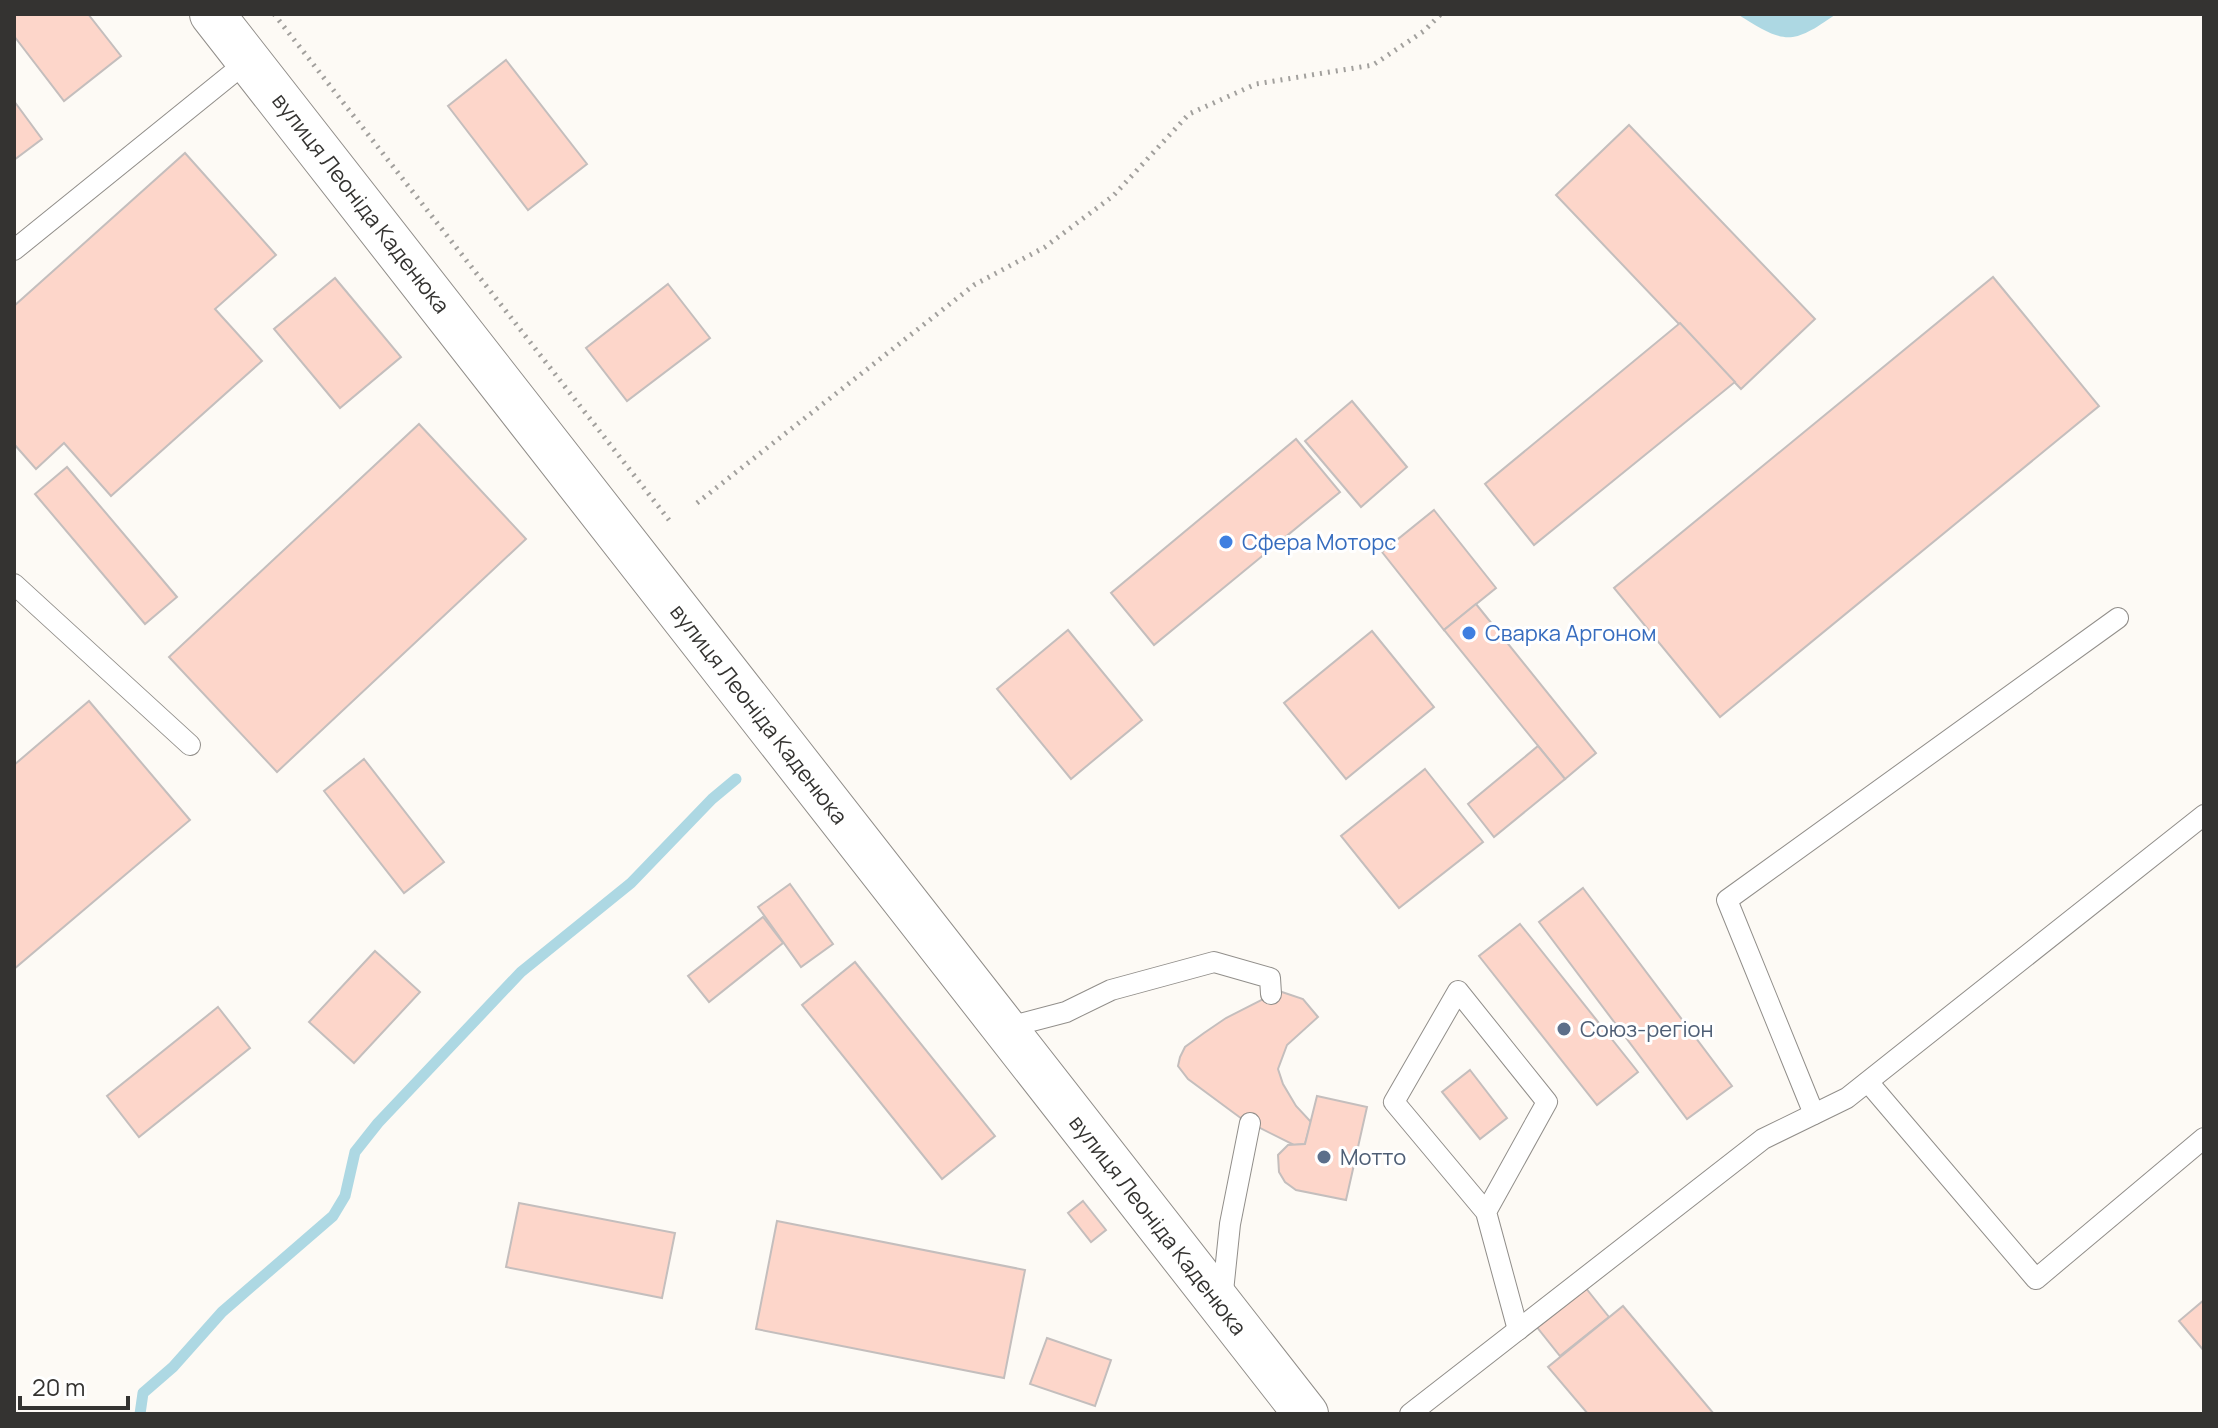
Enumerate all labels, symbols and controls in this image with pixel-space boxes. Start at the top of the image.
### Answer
street label: вулиця Леоніда Каденюка [265,86,457,320]
place label: Сфера Моторс [1242,527,1396,557]
marker: Сфера Моторс [1217,533,1235,551]
street label: вулиця Леоніда Каденюка [663,597,855,831]
place label: Сварка Аргоном [1485,618,1657,648]
marker: Сварка Аргоном [1460,624,1478,642]
place label: Союз-регіон [1580,1014,1714,1044]
marker: Союз-регіон [1555,1020,1573,1038]
street label: вулиця Леоніда Каденюка [1062,1108,1254,1342]
place label: Мотто [1340,1142,1406,1172]
marker: Мотто [1315,1148,1333,1166]
scale bar [20,1360,128,1410]
text: 20 m [32,1370,85,1403]

